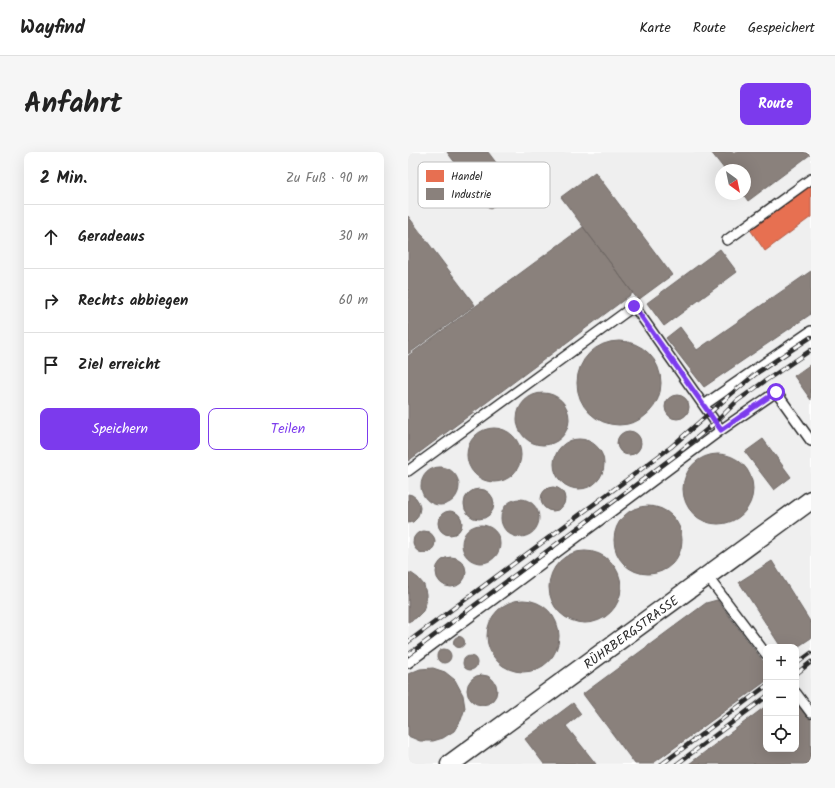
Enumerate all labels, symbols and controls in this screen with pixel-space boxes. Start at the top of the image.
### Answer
text: Wayfind [20,13,85,43]
text: Karte [640,17,671,39]
text: Route [693,17,726,39]
text: Gespeichert [748,17,815,39]
text: Anfahrt [24,82,122,127]
button: Route [740,83,811,125]
legend [418,162,550,208]
north arrow [715,164,751,200]
text: 2 Min. [40,165,87,192]
text: Zu Fuß · 90 m [286,168,368,189]
text: Handel [451,168,483,186]
text: Industrie [451,186,491,204]
text: Geradeaus [78,225,145,249]
icon: ahead [40,226,62,248]
text: 30 m [339,226,368,247]
text: Rechts abbiegen [78,289,188,313]
icon: right [40,290,62,312]
text: 60 m [339,290,368,311]
route end [625,297,643,315]
text: Ziel erreicht [78,353,161,377]
icon: arrive [40,354,62,376]
route start [767,383,785,401]
button: Speichern [40,408,200,450]
button: Teilen [208,408,368,450]
street label: RÜHRBERGSTRASSE [580,591,684,675]
map controls [763,644,799,752]
button: + [763,644,799,680]
button: − [763,680,799,716]
button: locate [763,716,799,752]

